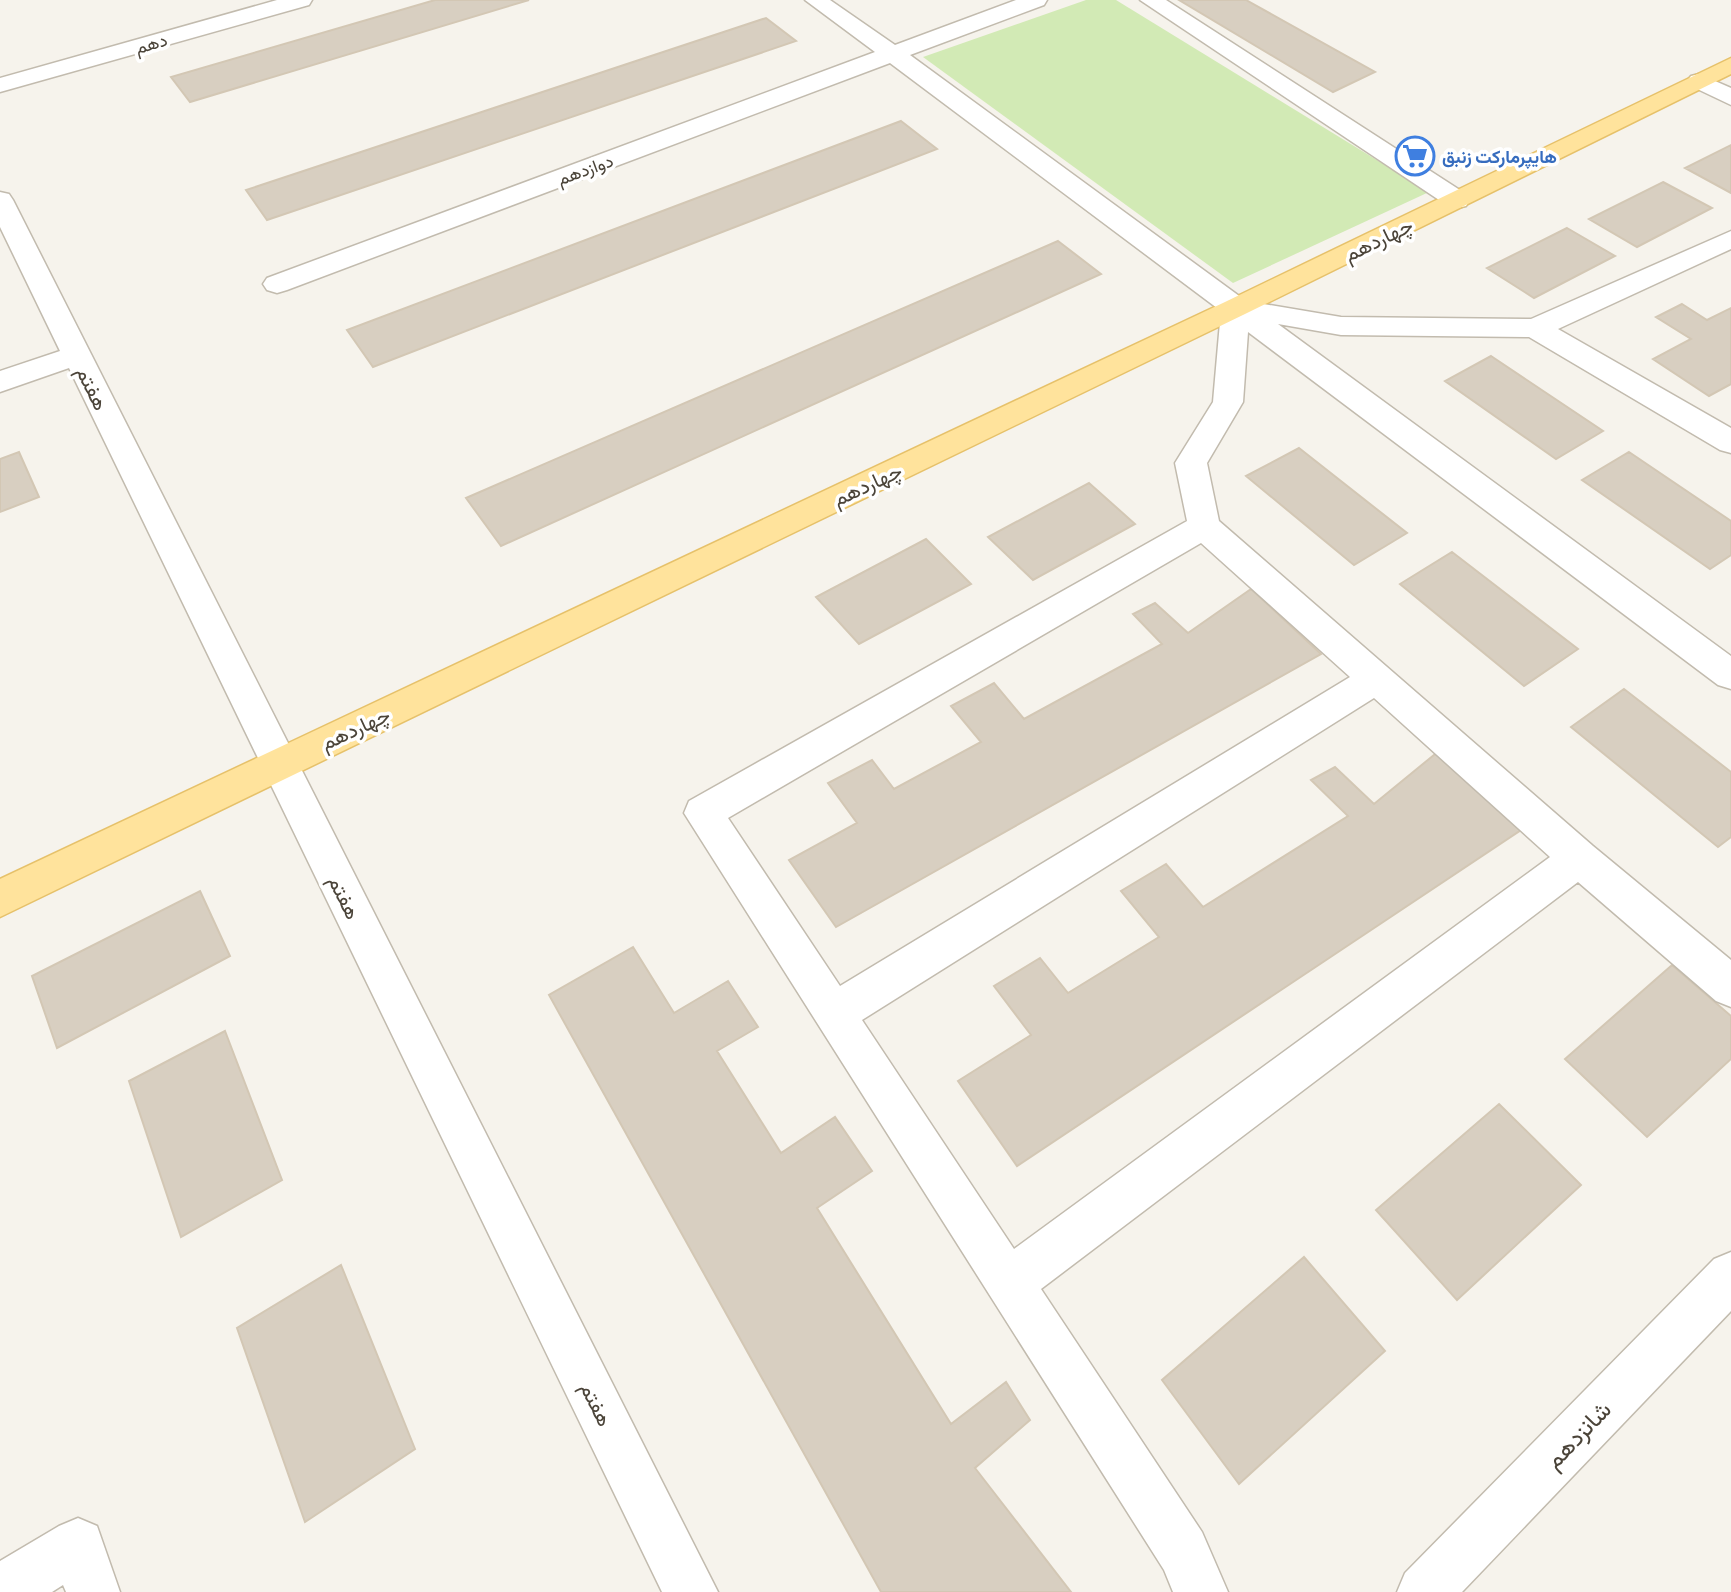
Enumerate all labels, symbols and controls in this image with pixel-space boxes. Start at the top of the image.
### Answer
street label: دهم [132,27,170,60]
supermarket icon: هایپرمارکت زنبق [1394,135,1436,177]
place label: هایپرمارکت زنبق [1442,144,1557,169]
street label: دوازدهم [554,148,617,191]
street label: چهاردهم [1339,210,1418,269]
street label: هفتم [69,361,116,415]
street label: چهاردهم [828,456,907,513]
street label: چهاردهم [316,700,395,757]
street label: هفتم [321,870,368,924]
street label: هفتم [573,1377,620,1431]
street label: شانزدهم [1536,1393,1618,1476]

